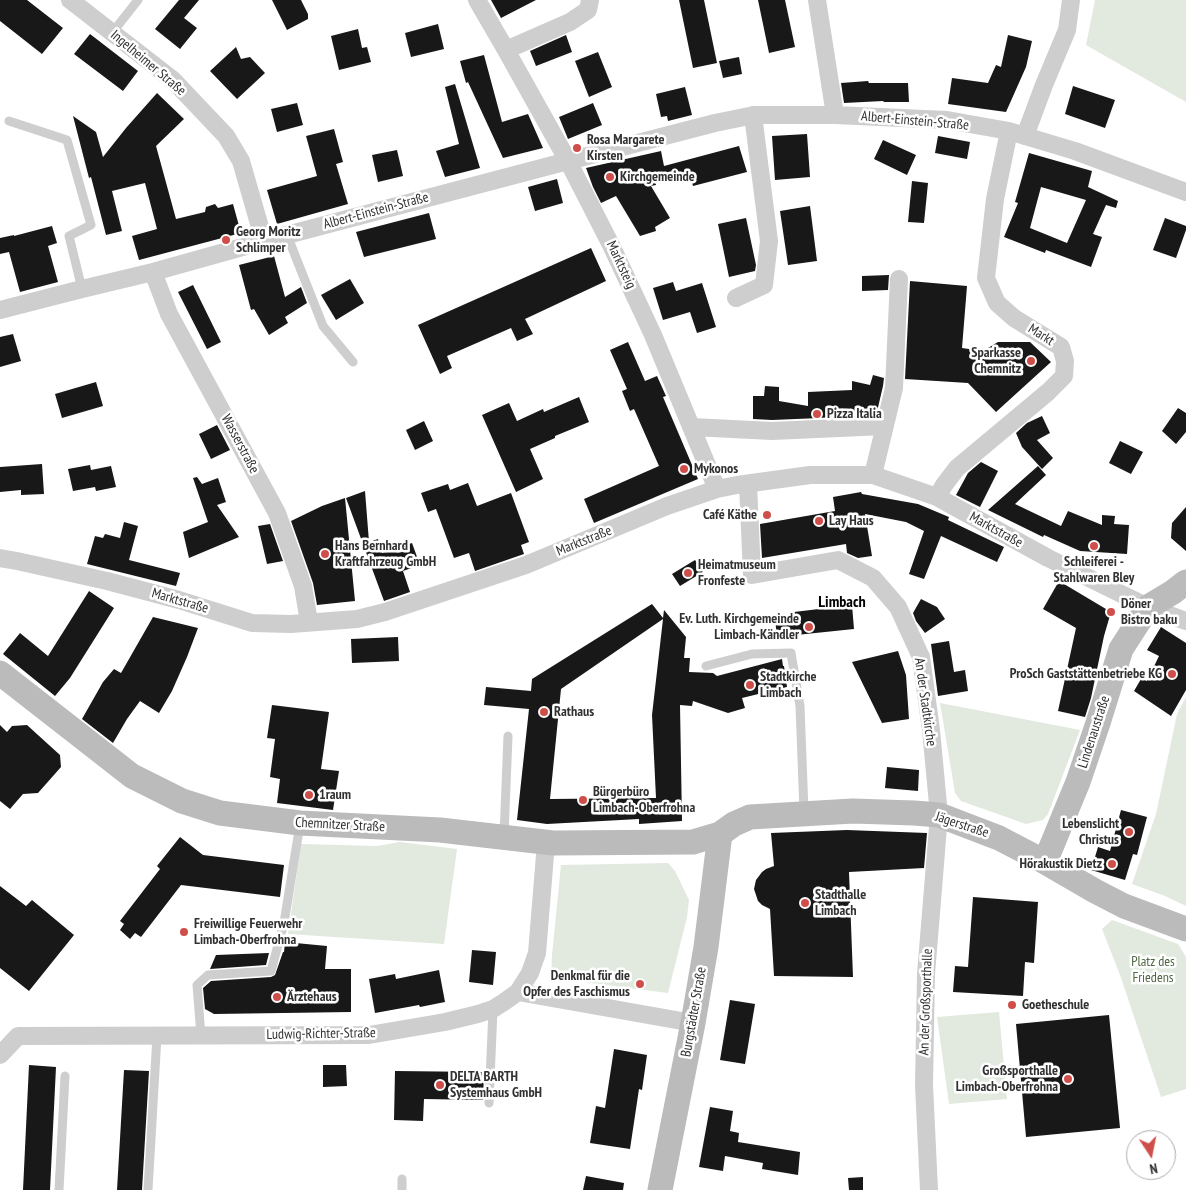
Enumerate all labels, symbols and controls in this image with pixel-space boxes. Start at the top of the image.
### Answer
street label: Ingelheimer Straße [107,27,189,99]
street label: Albert-Einstein-Straße [860,108,970,134]
place label: Rosa Margarete Kirsten [587,132,665,164]
marker: Rosa Margarete Kirsten [571,142,583,154]
place label: Kirchgemeinde [620,169,695,185]
marker: Kirchgemeinde [604,171,616,183]
street label: Albert-Einstein-Straße [322,189,430,233]
place label: Georg Moritz Schlimper [236,224,301,256]
marker: Georg Moritz Schlimper [220,234,232,246]
street label: Marktsteig [603,238,639,292]
street label: Markt [1025,321,1057,349]
place label: Sparkasse Chemnitz [971,345,1021,378]
marker: Sparkasse Chemnitz [1025,355,1037,367]
place label: Pizza Italia [827,406,882,422]
marker: Pizza Italia [811,408,823,420]
street label: Wasserstraße [218,412,262,476]
place label: Mykonos [694,461,738,477]
marker: Mykonos [678,463,690,475]
place label: Café Käthe [703,507,757,523]
marker: Café Käthe [761,509,773,521]
street label: Marktstraße [966,509,1026,551]
place label: Lay Haus [829,513,874,529]
marker: Lay Haus [813,515,825,527]
street label: Marktstraße [554,522,614,560]
place label: Hans Bernhard Kraftfahrzeug GmbH [335,538,436,570]
marker: Schleiferei - Stahlwaren Bley [1088,540,1100,552]
marker: Hans Bernhard Kraftfahrzeug GmbH [319,548,331,560]
place label: Schleiferei - Stahlwaren Bley [1054,554,1134,586]
place label: Heimatmuseum Fronfeste [698,557,776,590]
marker: Heimatmuseum Fronfeste [682,567,694,579]
street label: Marktstraße [150,585,210,617]
district label: Limbach [818,592,866,612]
place label: Döner Bistro baku [1121,596,1177,628]
marker: Döner Bistro baku [1105,606,1117,618]
place label: Ev. Luth. Kirchgemeinde Limbach-Kändler [679,611,799,644]
marker: Ev. Luth. Kirchgemeinde Limbach-Kändler [803,621,815,633]
street label: An der Stadtkirche [910,657,940,747]
place label: ProSch Gaststättenbetriebe KG [1010,666,1162,682]
marker: ProSch Gaststättenbetriebe KG [1166,668,1178,680]
place label: Stadtkirche Limbach [760,669,817,702]
marker: Stadtkirche Limbach [744,679,756,691]
street label: Lindenaustraße [1074,694,1114,770]
place label: Rathaus [554,704,594,720]
marker: Rathaus [538,706,550,718]
place label: Bürgerbüro Limbach-Oberfrohna [593,784,695,816]
place label: 1raum [319,787,351,803]
marker: 1raum [303,789,315,801]
marker: Bürgerbüro Limbach-Oberfrohna [577,794,589,806]
street label: Jägerstraße [933,808,991,842]
street label: Chemnitzer Straße [295,814,385,836]
place label: Lebenslicht Christus [1062,816,1119,849]
marker: Lebenslicht Christus [1123,826,1135,838]
place label: Hörakustik Dietz [1020,856,1102,872]
marker: Hörakustik Dietz [1106,858,1118,870]
place label: Stadthalle Limbach [815,887,866,920]
marker: Stadthalle Limbach [799,897,811,909]
place label: Freiwillige Feuerwehr Limbach-Oberfrohna [194,916,302,949]
marker: Freiwillige Feuerwehr Limbach-Oberfrohna [178,926,190,938]
street label: An der Großsporthalle [916,948,936,1056]
park label: Platz des Friedens [1131,954,1175,986]
street label: Burgstädter Straße [678,966,710,1058]
place label: Denkmal für die Opfer des Faschismus [523,968,630,1000]
marker: Denkmal für die Opfer des Faschismus [634,978,646,990]
place label: Ärztehaus [287,989,337,1005]
marker: Ärztehaus [271,991,283,1003]
place label: Goetheschule [1022,997,1089,1013]
marker: Goetheschule [1006,999,1018,1011]
street label: Ludwig-Richter-Straße [266,1025,376,1043]
place label: Großsporthalle Limbach-Oberfrohna [956,1063,1058,1096]
place label: DELTA BARTH Systemhaus GmbH [450,1069,542,1102]
marker: Großsporthalle Limbach-Oberfrohna [1062,1073,1074,1085]
marker: DELTA BARTH Systemhaus GmbH [434,1079,446,1091]
north arrow [1126,1130,1176,1180]
text: N [1148,1159,1159,1178]

